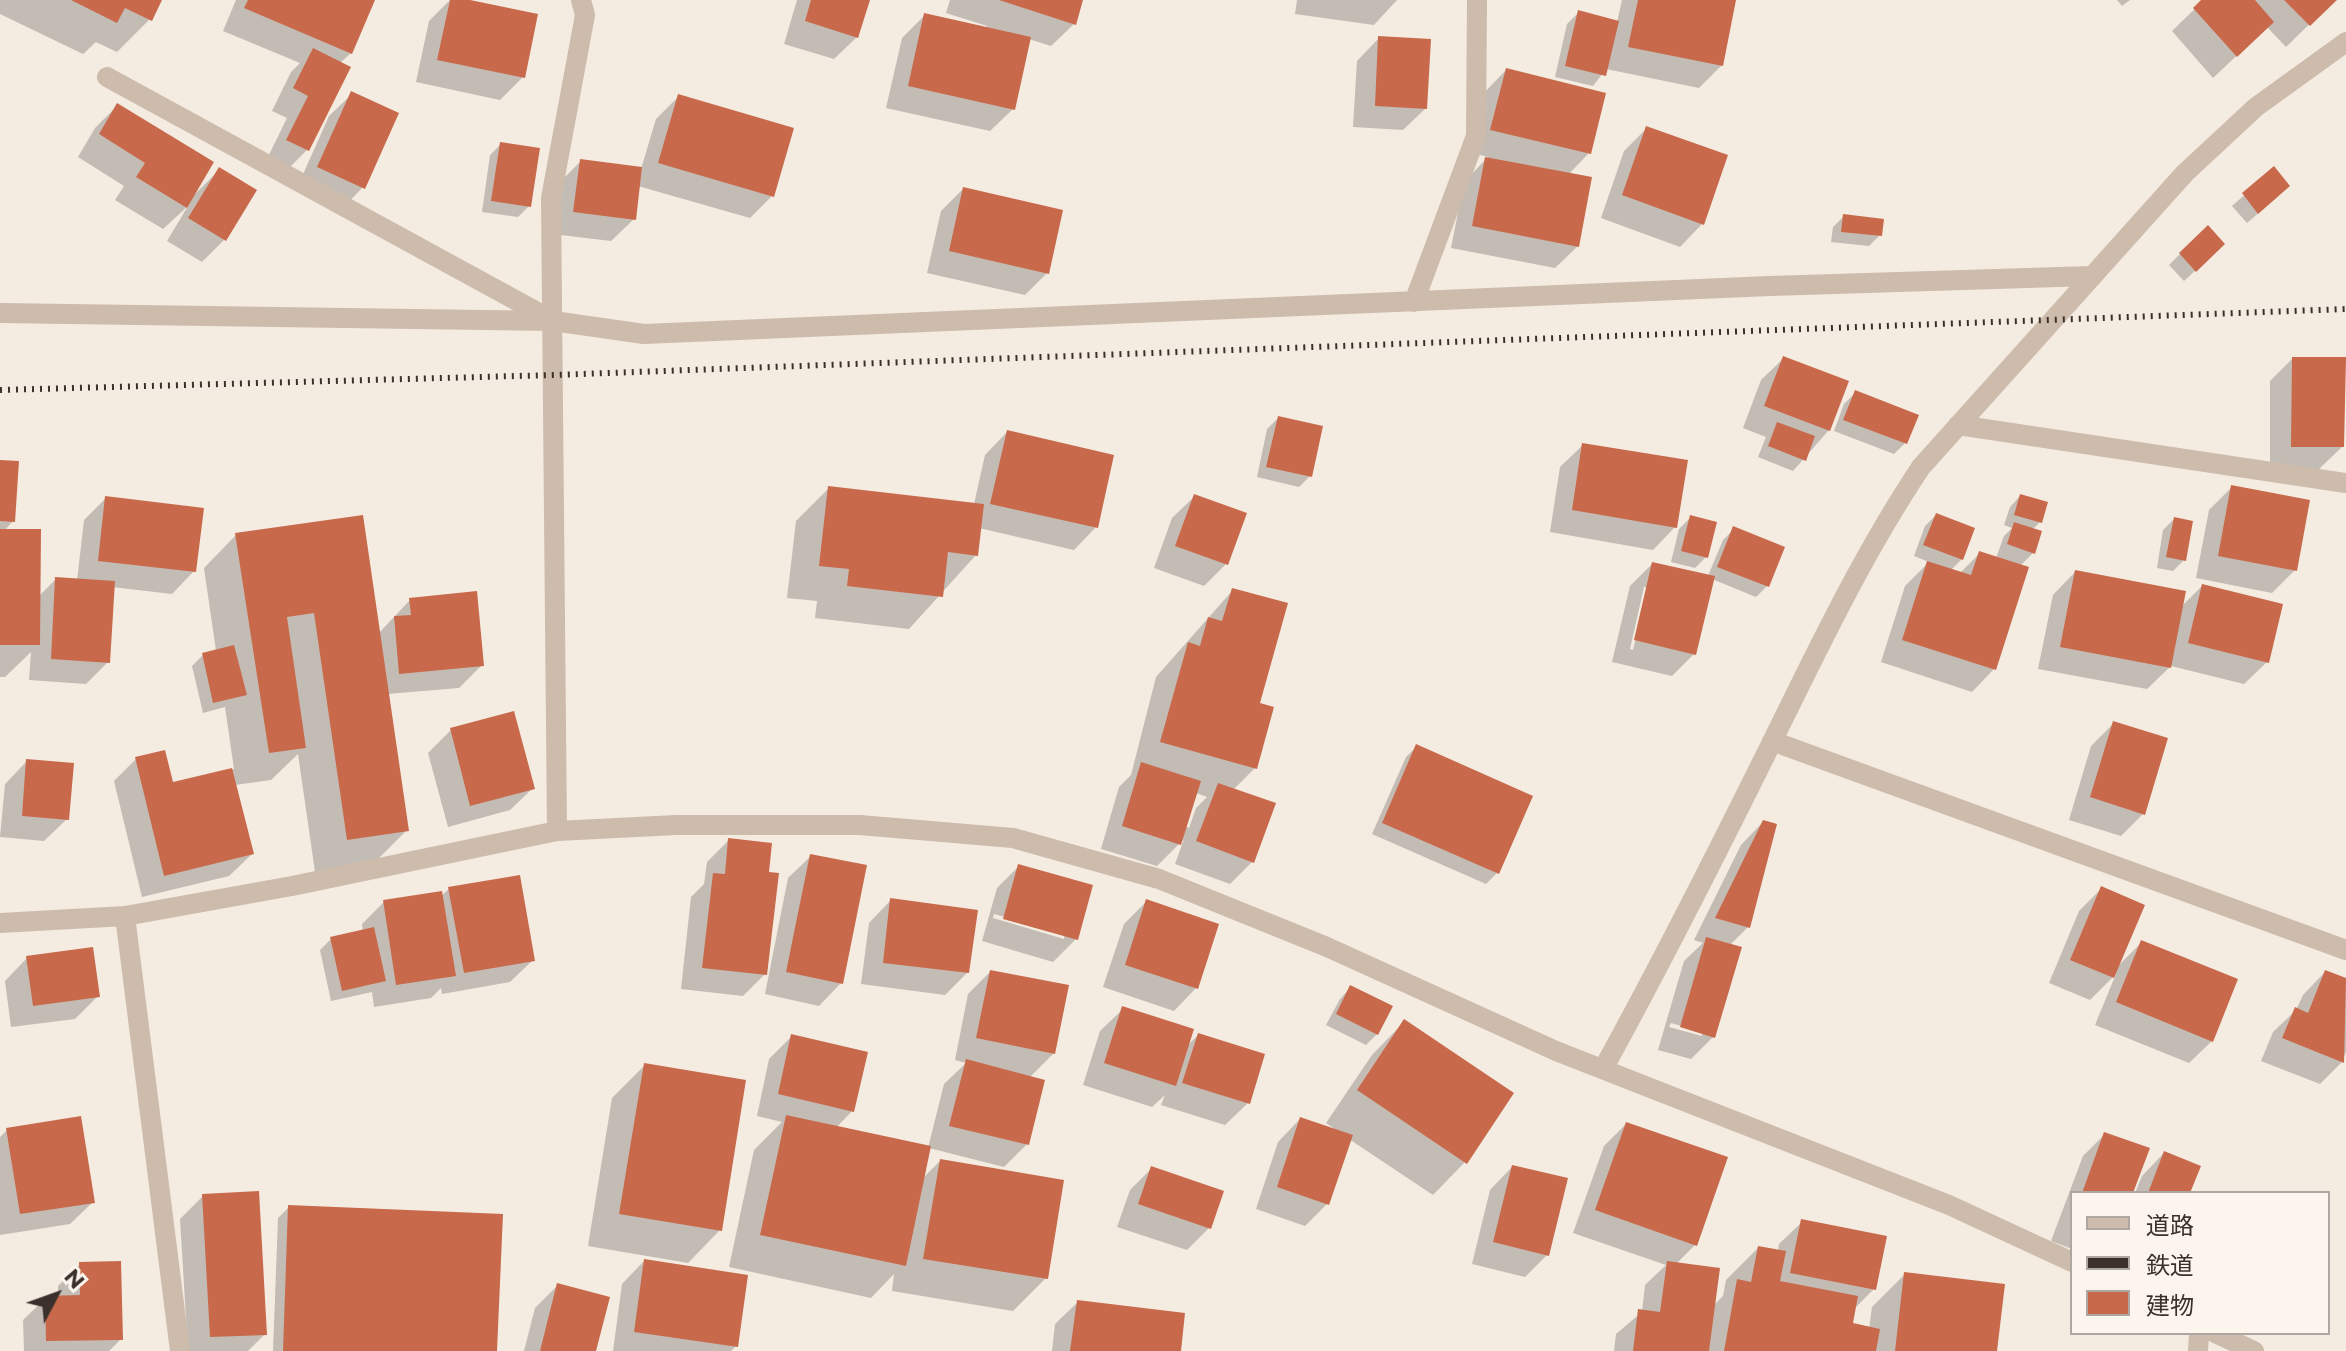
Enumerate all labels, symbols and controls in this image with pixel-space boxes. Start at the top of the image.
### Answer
legend [2070,1191,2330,1335]
text: 道路 [2146,1211,2194,1240]
text: 鉄道 [2146,1251,2194,1280]
north arrow [16,1255,96,1335]
text: N [58,1263,91,1294]
text: 建物 [2146,1291,2194,1320]

